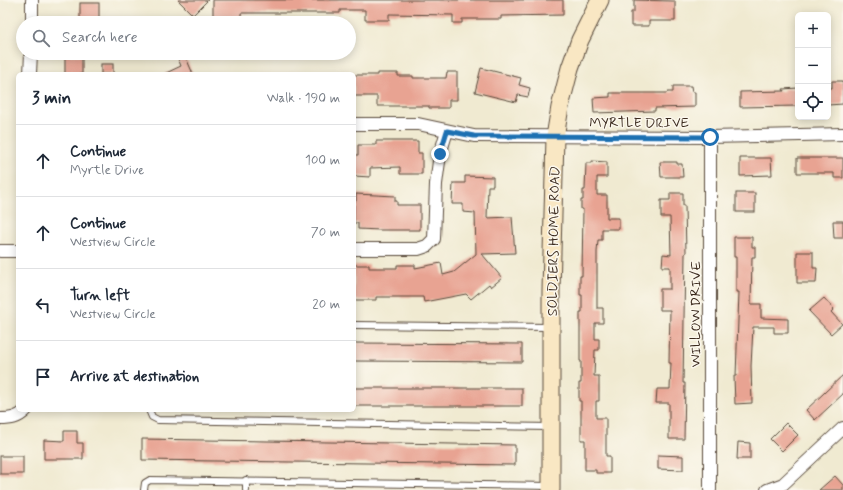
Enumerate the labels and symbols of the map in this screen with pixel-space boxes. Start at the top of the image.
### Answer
street label: MYRTLE DRIVE [589,114,689,132]
route start [701,128,719,146]
route end [431,145,449,163]
street label: SOLDIERS HOME ROAD [544,166,564,316]
street label: WILLOW DRIVE [687,261,705,367]

